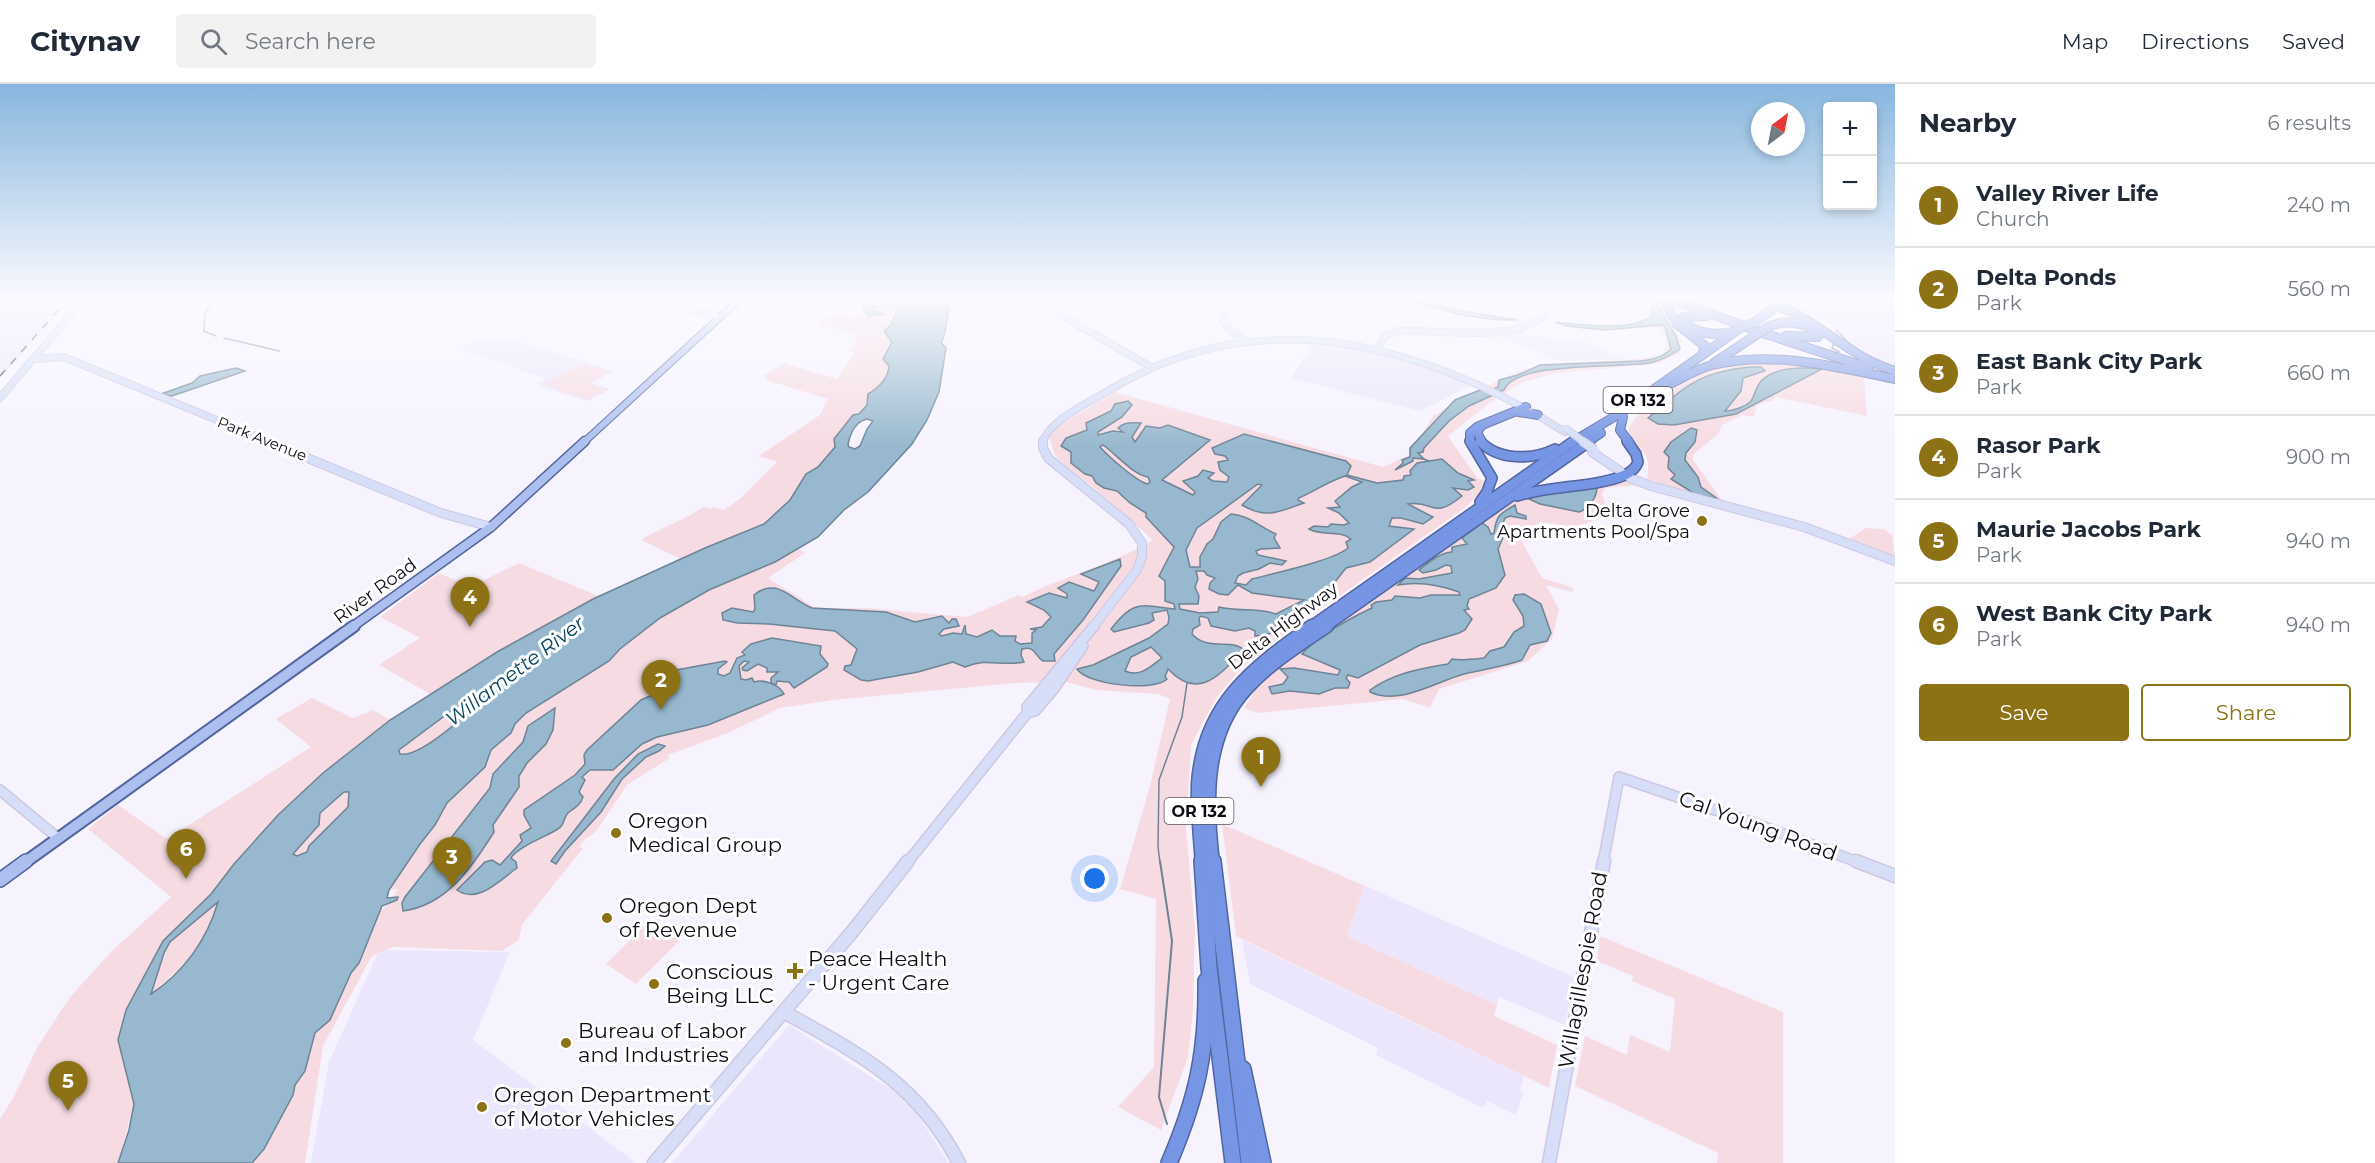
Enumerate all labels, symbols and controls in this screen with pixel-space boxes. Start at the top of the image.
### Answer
search box [176,14,596,68]
text: Citynav [30,24,140,58]
icon: search [197,25,230,58]
text: Search here [245,28,376,55]
text: Map [2062,29,2108,54]
text: Directions [2141,29,2249,54]
text: Saved [2282,29,2345,54]
north arrow [1751,102,1805,156]
map controls [1823,102,1877,210]
button: + [1823,102,1877,156]
text: Nearby [1919,107,2016,139]
text: 6 results [2267,111,2351,135]
button: − [1823,156,1877,210]
text: Valley River Life [1976,180,2159,207]
text: 1 [1935,193,1942,217]
text: 240 m [2287,193,2351,217]
text: Church [1976,207,2050,231]
text: Delta Ponds [1976,264,2116,291]
text: 2 [1933,277,1944,301]
text: 560 m [2288,277,2351,301]
text: Park [1976,291,2022,315]
text: East Bank City Park [1976,348,2202,375]
text: 3 [1933,361,1944,385]
text: 660 m [2287,361,2351,385]
text: Park [1976,375,2022,399]
road number: OR 132 [1604,387,1672,413]
street label: Park Avenue [215,412,310,465]
text: Rasor Park [1976,432,2101,459]
text: 4 [1932,445,1945,469]
text: 900 m [2286,445,2351,469]
text: Park [1976,459,2022,483]
place label: Delta Grove Apartments Pool/Spa [1497,500,1690,543]
marker: Delta Grove Apartments Pool/Spa [1695,514,1709,528]
text: Maurie Jacobs Park [1976,516,2201,543]
text: 5 [1933,529,1944,553]
text: 940 m [2286,529,2351,553]
text: Park [1976,543,2022,567]
street label: River Road [329,554,421,628]
street label: Delta Highway [1224,577,1343,675]
pin: 4 [450,578,490,627]
text: West Bank City Park [1976,600,2212,627]
water label: Willamette River [441,610,590,731]
text: 6 [1932,613,1945,637]
text: 940 m [2286,613,2351,637]
text: Park [1976,627,2022,651]
pin: 2 [642,660,680,710]
button: Save [1919,684,2129,741]
button: Share [2141,684,2351,741]
pin: 1 [1242,738,1280,787]
street label: Cal Young Road [1676,785,1841,866]
road number: OR 132 [1164,798,1234,824]
place label: Oregon Medical Group [628,808,782,857]
marker: Oregon Medical Group [609,826,623,840]
pin: 6 [166,830,206,879]
pin: 3 [432,838,472,887]
your location [1080,864,1109,893]
street label: Willagillespie Road [1553,869,1612,1070]
place label: Oregon Dept of Revenue [619,893,758,942]
marker: Oregon Dept of Revenue [600,911,614,925]
place label: Peace Health - Urgent Care [808,946,950,995]
place label: Conscious Being LLC [666,959,774,1008]
marker: Peace Health - Urgent Care [786,962,804,980]
marker: Conscious Being LLC [647,977,661,991]
place label: Bureau of Labor and Industries [578,1018,747,1067]
marker: Bureau of Labor and Industries [559,1036,573,1050]
pin: 5 [48,1062,88,1111]
place label: Oregon Department of Motor Vehicles [494,1082,711,1131]
marker: Oregon Department of Motor Vehicles [475,1100,489,1114]

